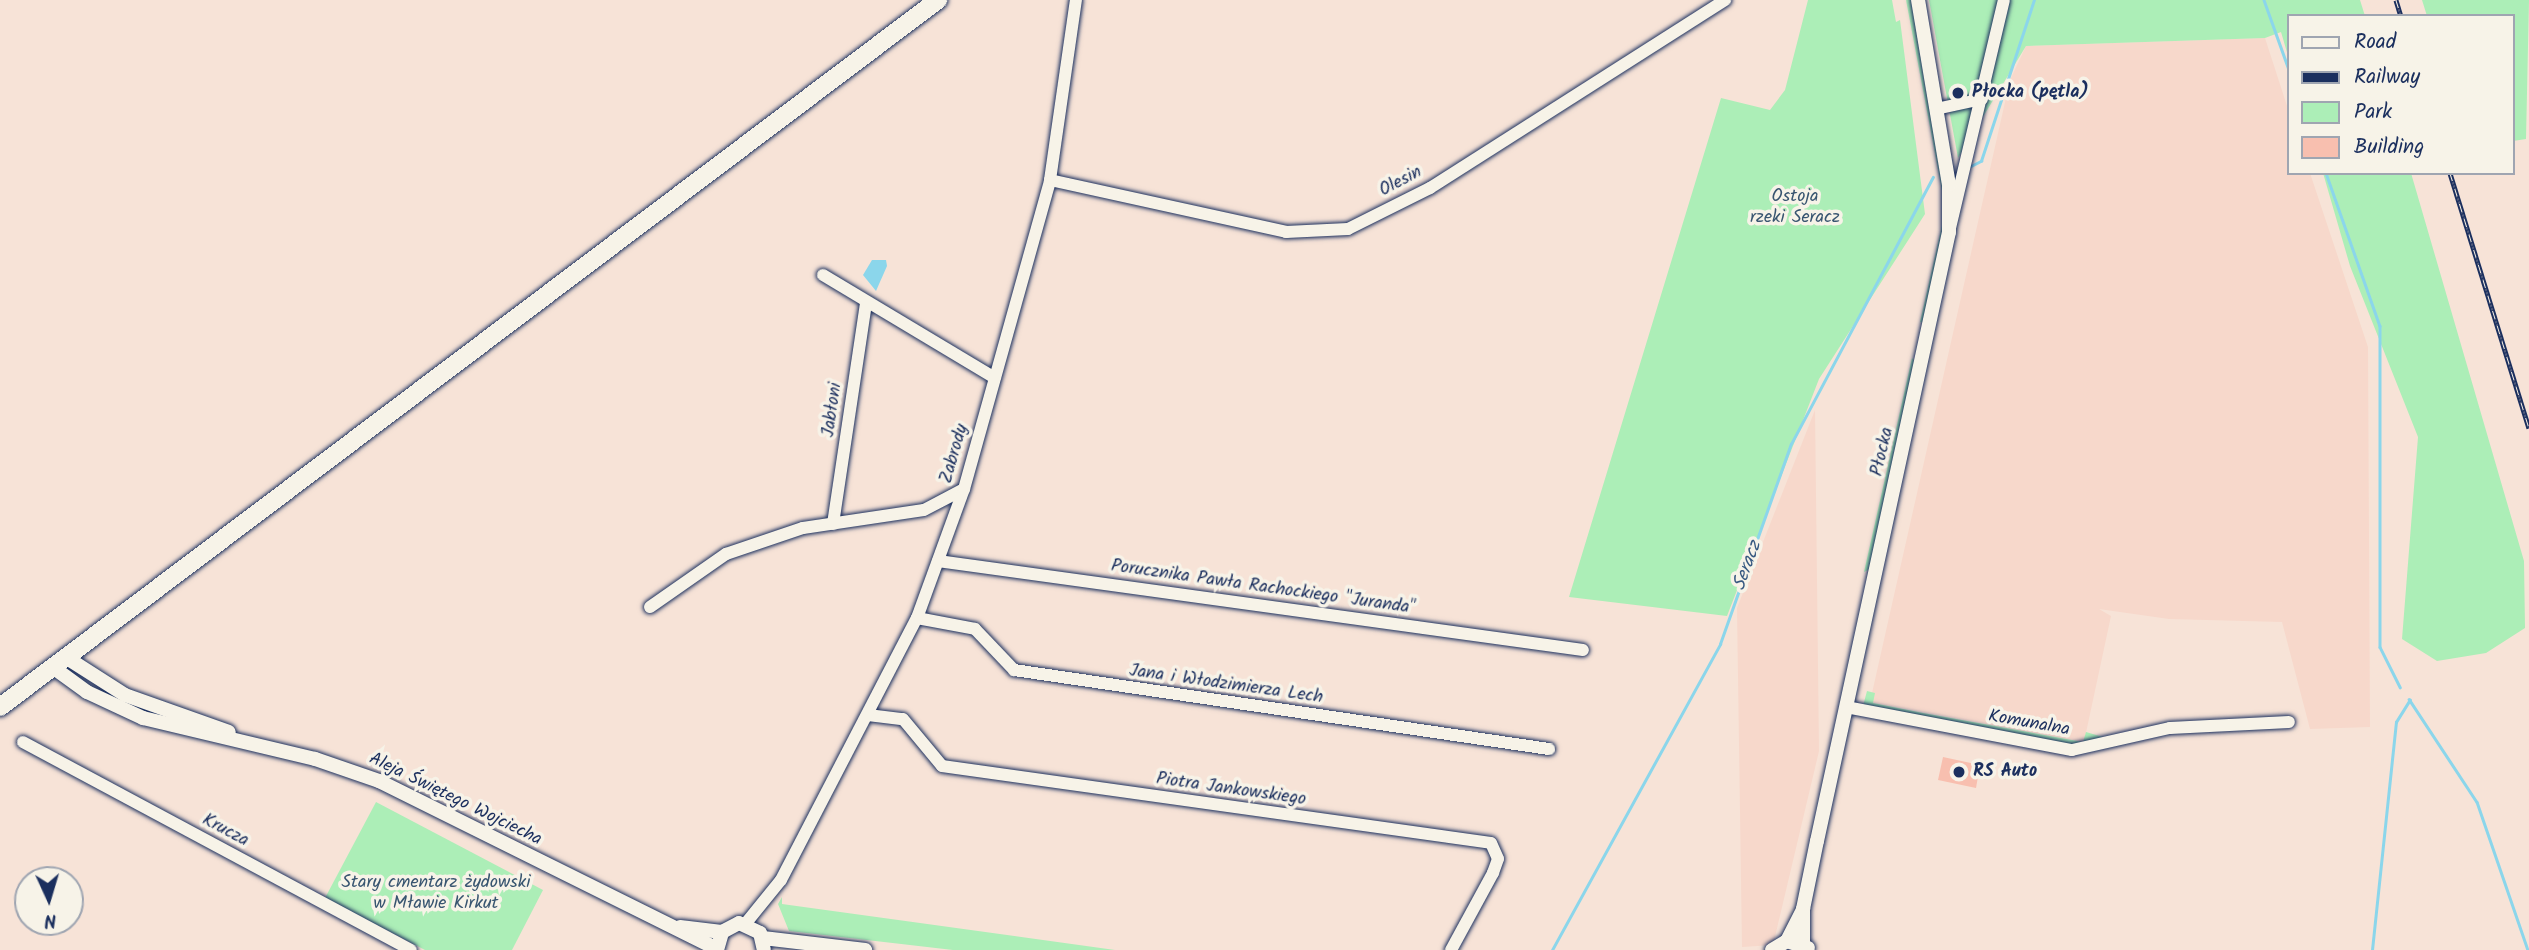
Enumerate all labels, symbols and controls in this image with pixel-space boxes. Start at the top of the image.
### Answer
legend [2288,14,2515,175]
text: Road [2354,26,2396,59]
text: Railway [2354,61,2420,94]
place label: Płocka (pętla) [1972,82,2089,104]
marker: Płocka (pętla) [1950,85,1966,101]
text: Park [2354,96,2392,129]
text: Building [2354,131,2424,164]
street label: Olesin [1376,162,1426,202]
park label: Ostoja rzeki Seracz [1750,187,1840,230]
street label: Jabłoni [818,381,848,439]
street label: Zabrody [936,422,974,486]
street label: Płocka [1867,426,1899,478]
water label: Seracz [1729,538,1767,594]
street label: Porucznika Pawła Rachockiego "Juranda" [1110,556,1416,620]
street label: Jana i Włodzimierza Lech [1128,661,1324,709]
street label: Komunalna [1987,706,2071,742]
street label: Aleja Świętego Wojciecha [365,749,545,851]
place label: RS Auto [1973,761,2037,783]
marker: RS Auto [1951,764,1967,780]
street label: Piotra Jankowskiego [1155,769,1307,811]
street label: Krucza [198,810,252,852]
north arrow [14,866,84,936]
park label: Stary cmentarz żydowski w Mławie Kirkut [342,873,530,916]
text: N [43,905,57,935]

